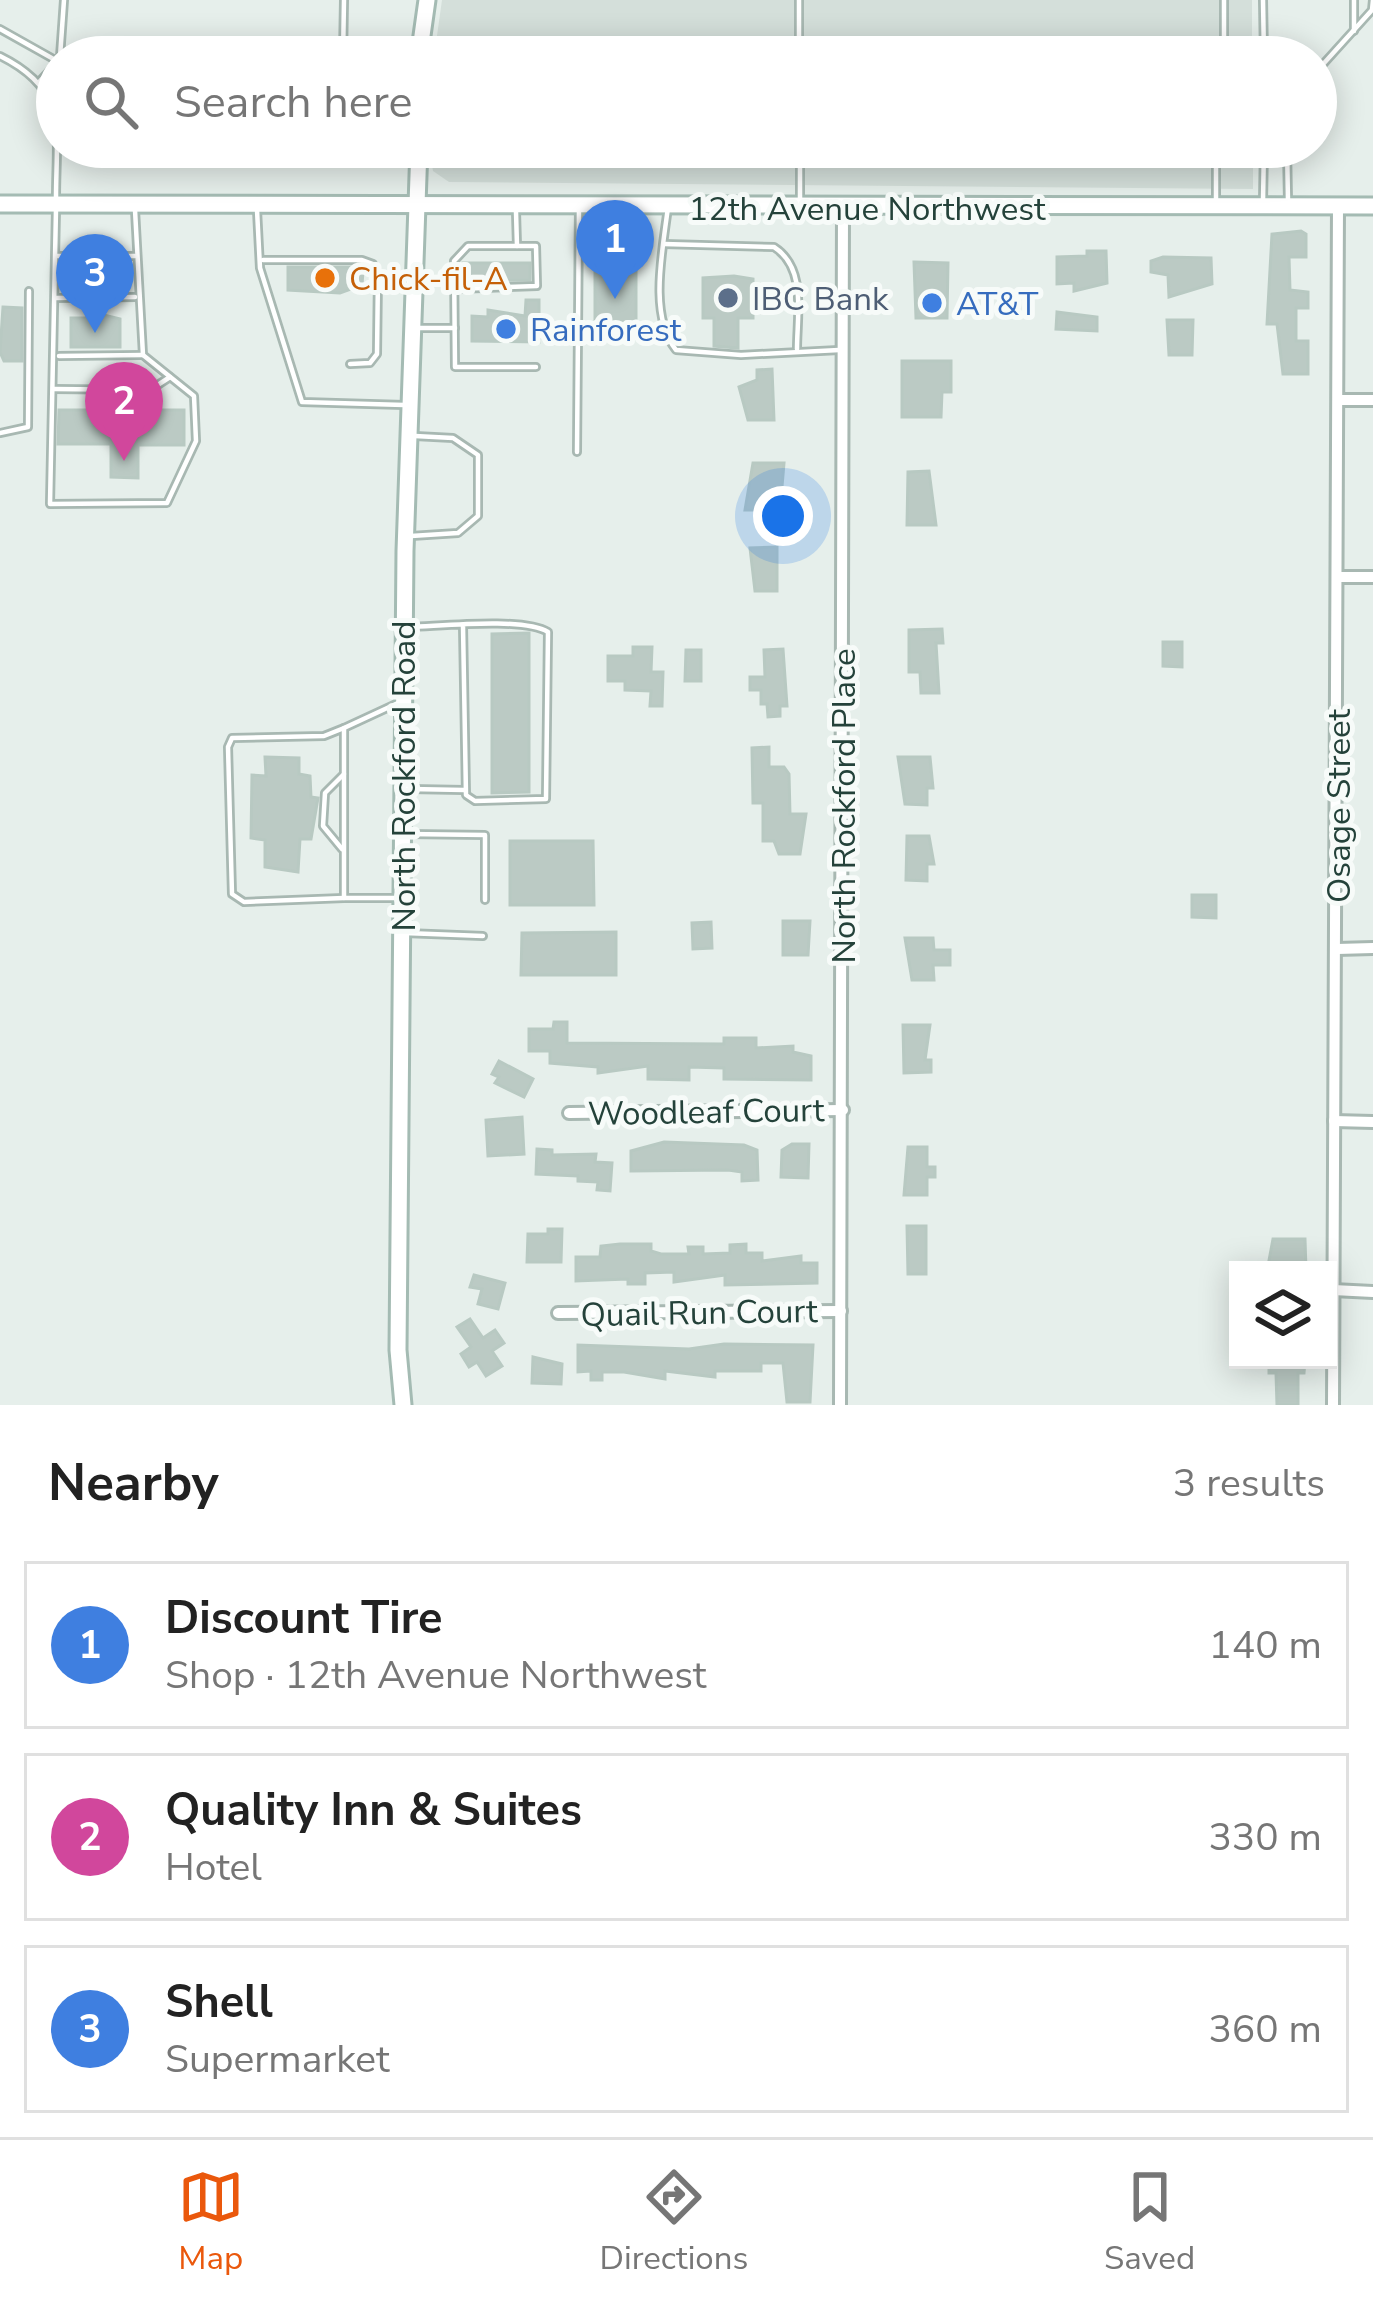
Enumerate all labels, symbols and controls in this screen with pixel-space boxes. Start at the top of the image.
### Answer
search box [36,36,1337,168]
icon: search [78,69,144,135]
text: Search here [174,72,413,133]
street label: 12th Avenue Northwest [688,187,1046,232]
pin: 1 [576,200,654,299]
pin: 3 [56,234,134,333]
place label: Chick-fil-A [349,257,508,302]
marker: Chick-fil-A [312,265,338,291]
place label: IBC Bank [752,277,889,322]
place label: AT&T [956,282,1038,327]
marker: IBC Bank [715,285,741,311]
marker: AT&T [919,290,945,316]
place label: Rainforest [530,308,682,353]
marker: Rainforest [493,316,519,342]
pin: 2 [85,362,163,461]
your location [753,486,813,546]
street label: North Rockford Road [382,620,427,932]
street label: North Rockford Place [822,649,867,963]
street label: Osage Street [1317,709,1362,903]
street label: Woodleaf Court [587,1088,825,1137]
map controls [1229,1261,1337,1369]
button: layers [1229,1261,1337,1369]
street label: Quail Run Court [580,1289,818,1338]
text: Nearby [48,1448,219,1518]
text: 3 results [1173,1457,1325,1510]
text: Discount Tire [165,1588,442,1649]
text: 1 [78,1619,102,1672]
text: 140 m [1208,1619,1322,1672]
text: Shop · 12th Avenue Northwest [165,1649,707,1702]
text: Quality Inn & Suites [165,1780,582,1841]
text: 2 [78,1811,102,1864]
text: 330 m [1208,1811,1322,1864]
text: Hotel [165,1841,262,1894]
text: Shell [165,1972,273,2033]
text: 3 [78,2003,102,2056]
text: 360 m [1208,2003,1322,2056]
text: Supermarket [165,2033,390,2086]
tab: Map [178,2164,244,2281]
tab: Directions [600,2164,748,2281]
tab: Saved [1104,2164,1195,2281]

